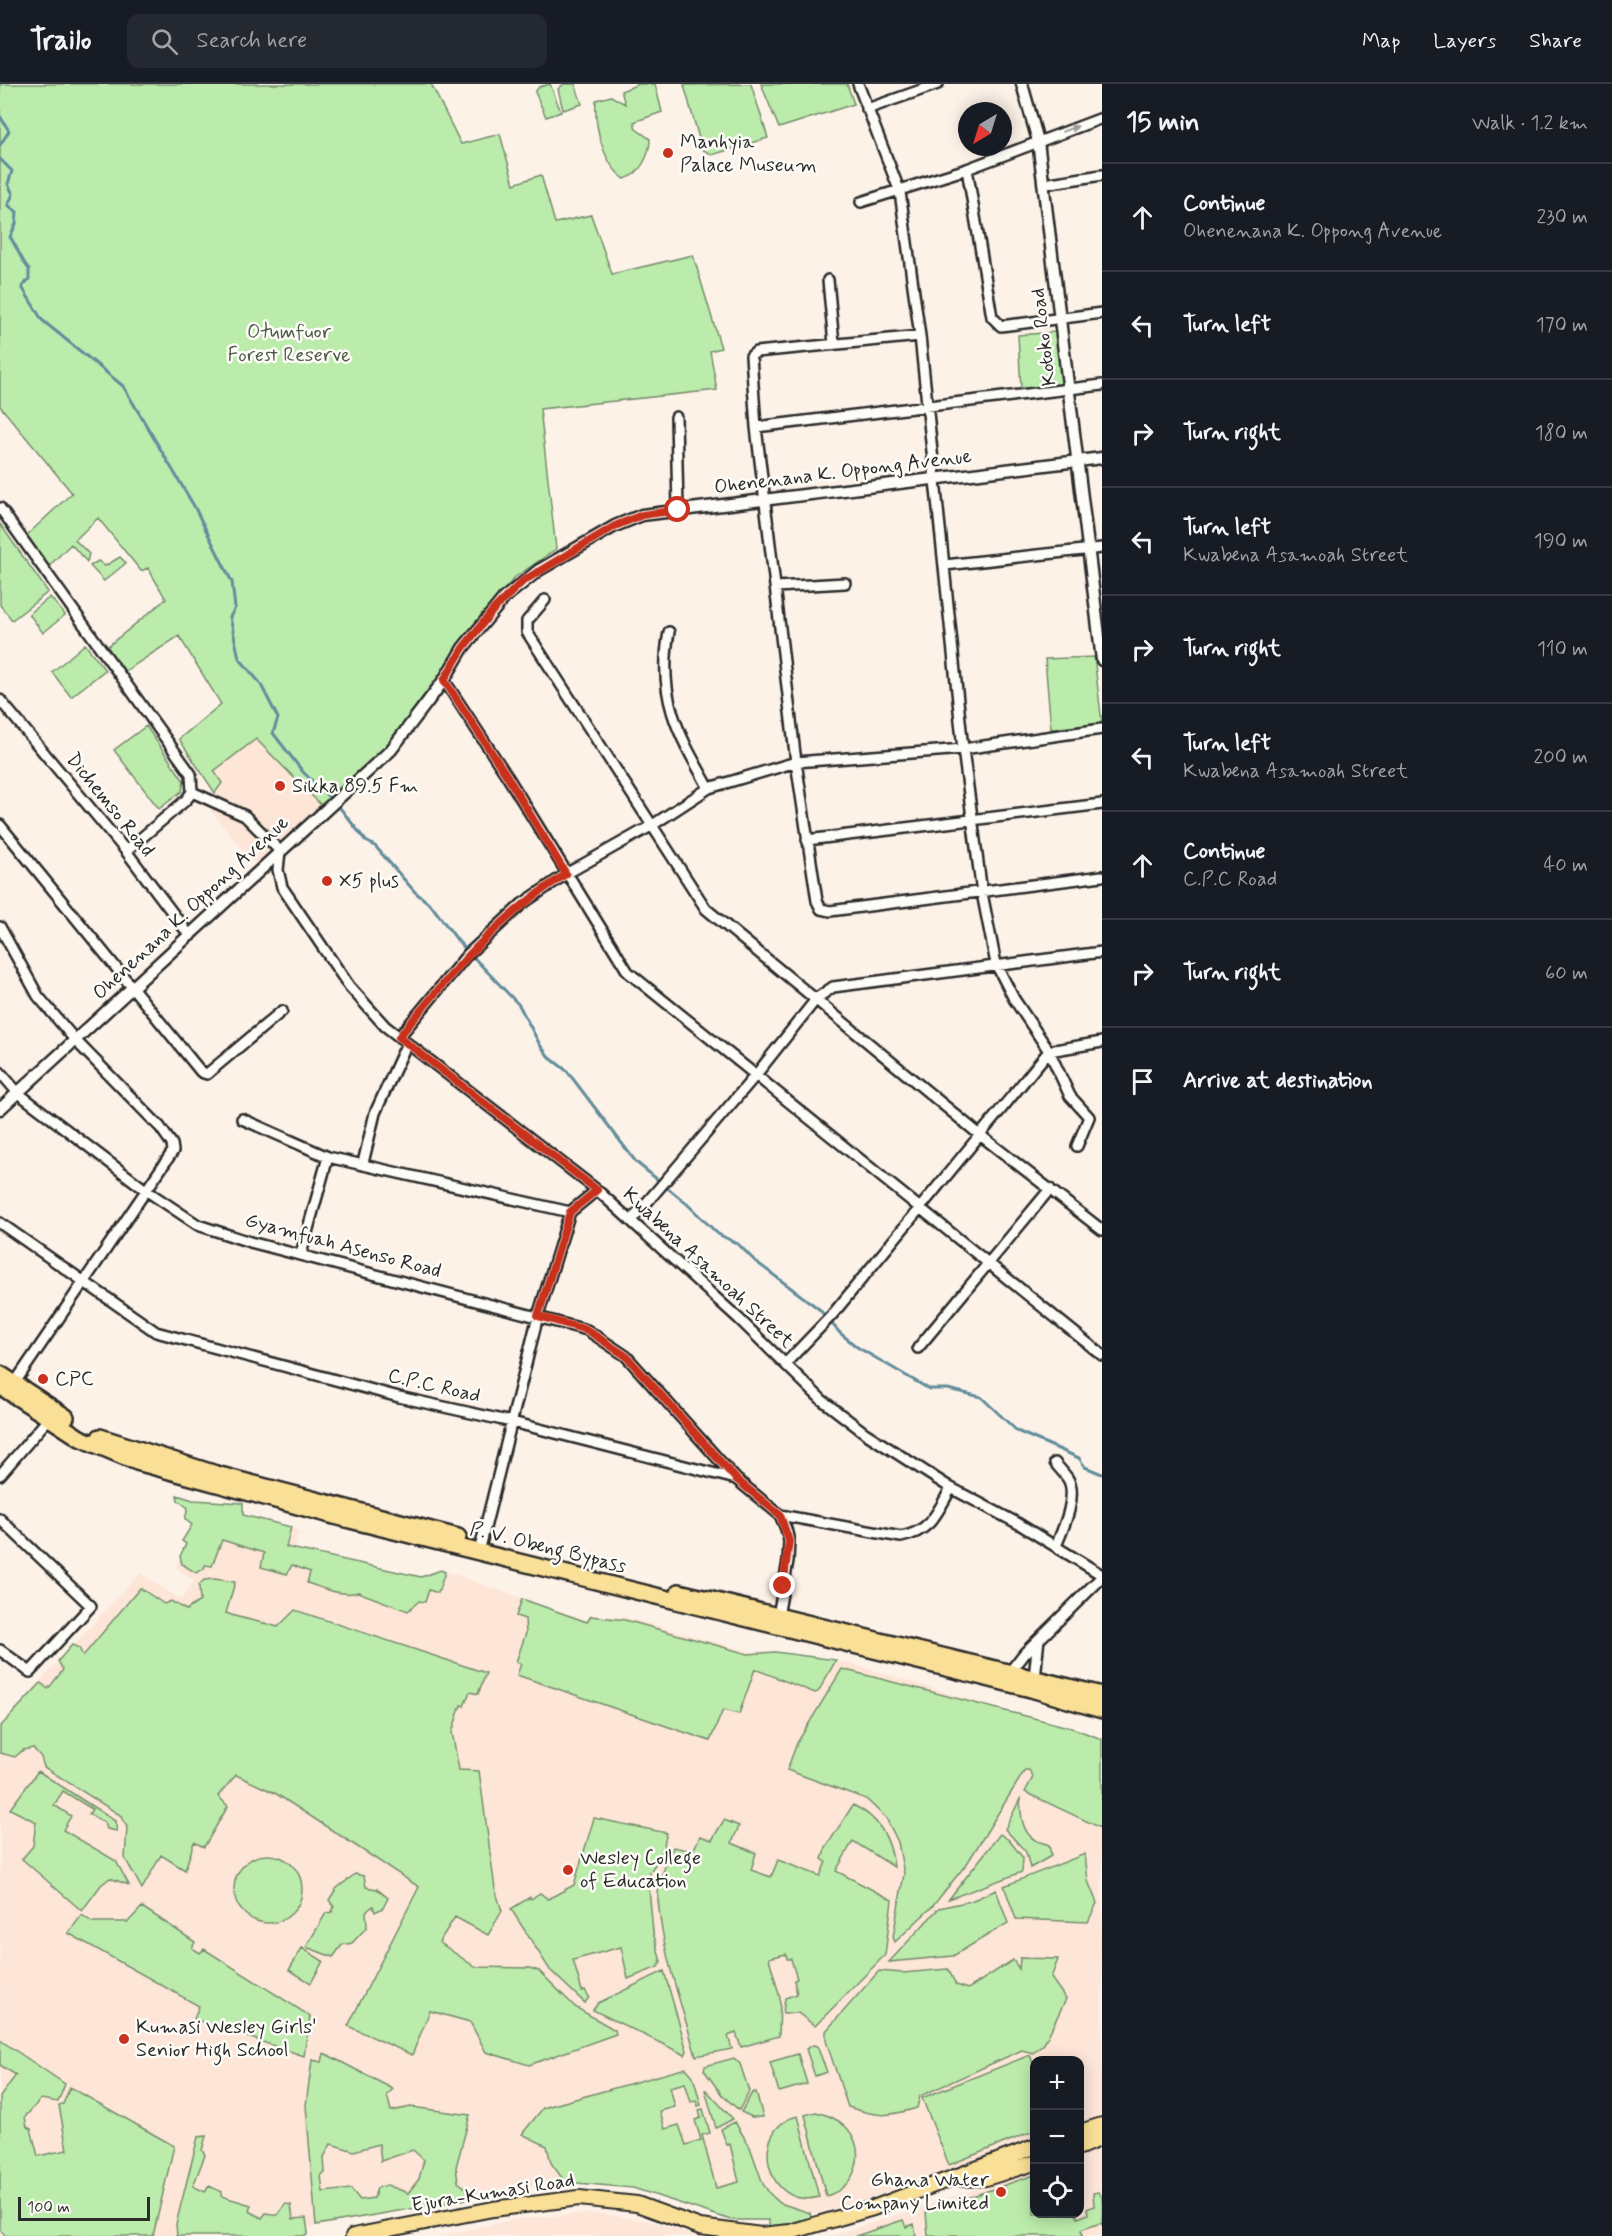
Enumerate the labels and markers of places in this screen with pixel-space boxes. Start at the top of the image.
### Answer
place label: Manhyia Palace Museum [680,129,817,179]
marker: Manhyia Palace Museum [661,146,675,160]
place label: Sikka 89.5 Fm [292,773,418,800]
marker: Sikka 89.5 Fm [273,779,287,793]
place label: X5 plus [339,868,399,895]
marker: X5 plus [320,874,334,888]
place label: CPC [55,1366,94,1393]
marker: CPC [36,1372,50,1386]
place label: Wesley College of Education [580,1845,701,1895]
marker: Wesley College of Education [561,1863,575,1877]
place label: Kumasi Wesley Girls' Senior High School [136,2014,317,2066]
marker: Kumasi Wesley Girls' Senior High School [117,2032,131,2046]
place label: Ghana Water Company Limited [841,2167,990,2217]
marker: Ghana Water Company Limited [994,2185,1008,2199]

